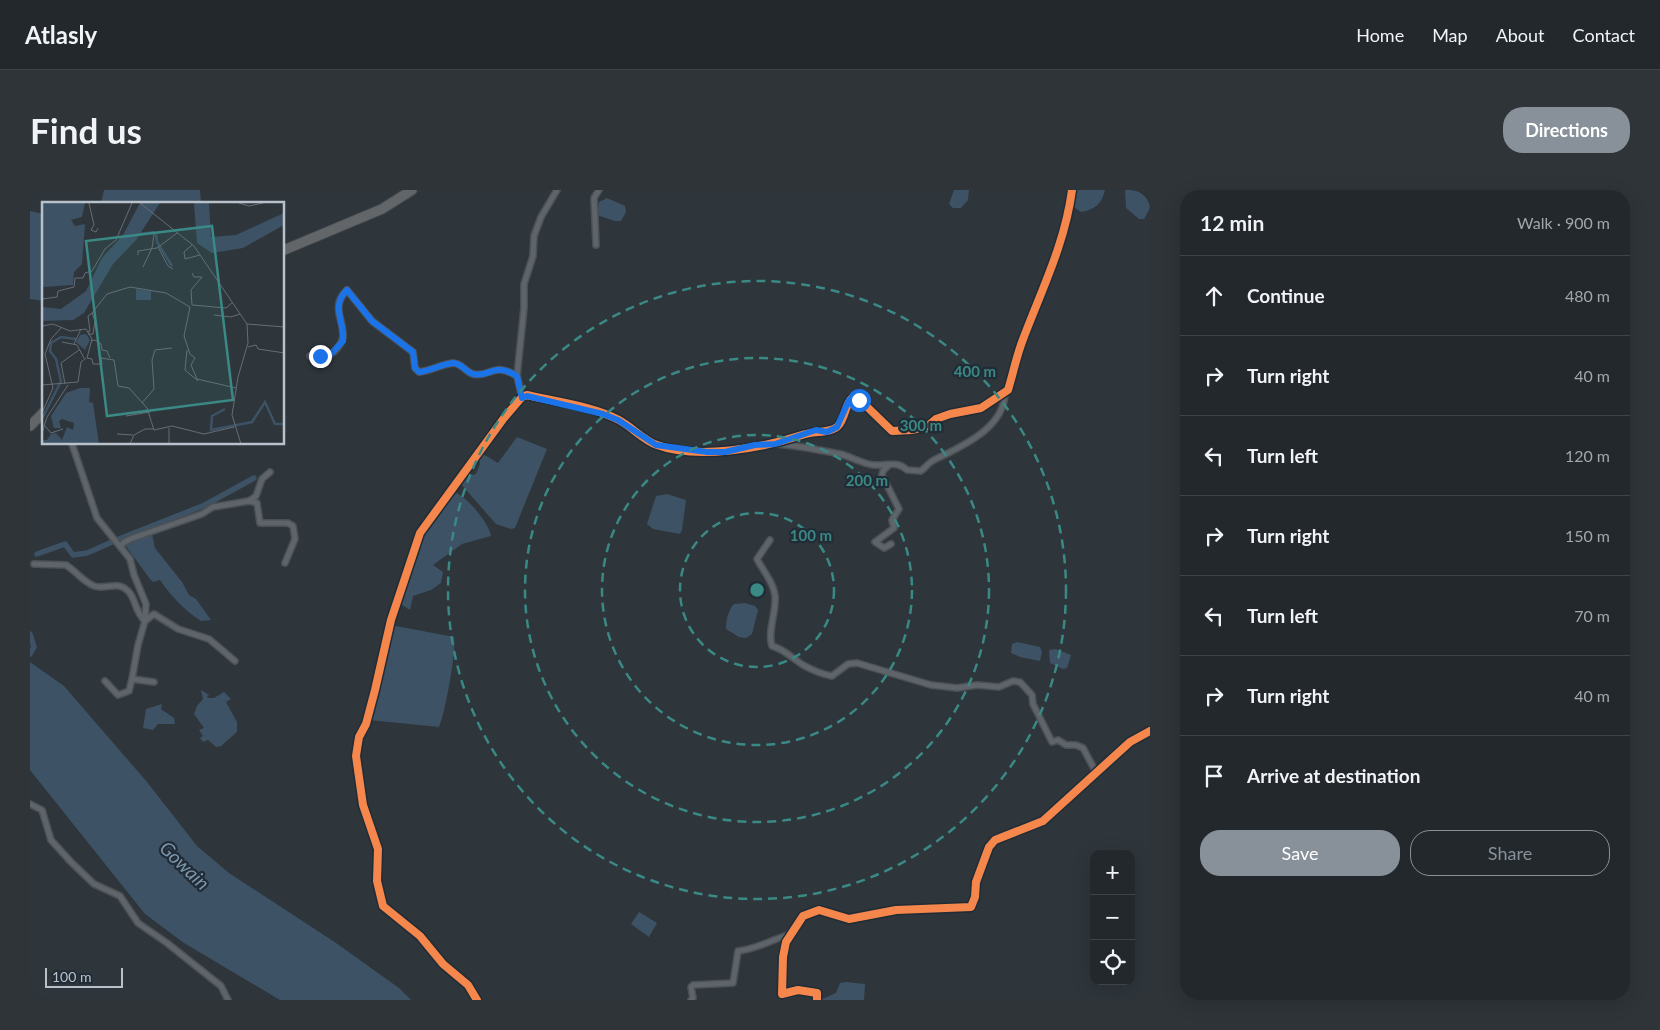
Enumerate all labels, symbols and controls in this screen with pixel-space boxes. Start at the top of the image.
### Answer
text: Atlasly [25,20,97,49]
text: Home [1356,24,1404,46]
text: Map [1432,24,1468,46]
text: About [1496,24,1545,46]
text: Contact [1573,24,1635,46]
button: Directions [1503,107,1630,153]
text: Find us [30,109,142,151]
inset map [42,202,285,445]
text: 12 min [1200,210,1264,235]
text: Walk · 900 m [1517,213,1610,232]
icon: ahead [1200,282,1228,310]
text: Continue [1247,284,1325,307]
text: 480 m [1565,286,1610,305]
route end [309,345,332,368]
text: 400 m [954,362,996,380]
icon: right [1200,362,1228,390]
text: Turn right [1247,364,1329,387]
text: 40 m [1574,366,1610,385]
route start [848,389,871,412]
text: 300 m [900,416,942,434]
icon: left [1200,442,1228,470]
text: Turn left [1247,444,1318,467]
text: 120 m [1565,446,1610,465]
text: 200 m [846,471,888,489]
icon: right [1200,522,1228,550]
text: Turn right [1247,524,1329,547]
text: 100 m [790,526,832,544]
text: 150 m [1565,526,1610,545]
centre of rings [748,581,766,599]
icon: left [1200,602,1228,630]
text: Turn left [1247,604,1318,627]
text: 70 m [1574,606,1610,625]
icon: right [1200,682,1228,710]
text: Turn right [1247,684,1329,707]
text: 40 m [1574,686,1610,705]
icon: arrive [1200,762,1228,790]
text: Arrive at destination [1247,764,1420,787]
button: Save [1200,830,1400,876]
button: Share [1410,830,1610,876]
water label: Gowain [155,836,215,894]
map controls [1090,850,1135,985]
button: + [1090,850,1135,895]
button: − [1090,895,1135,940]
button: locate [1090,940,1135,985]
scale bar [45,965,122,988]
text: 100 m [52,968,91,985]

